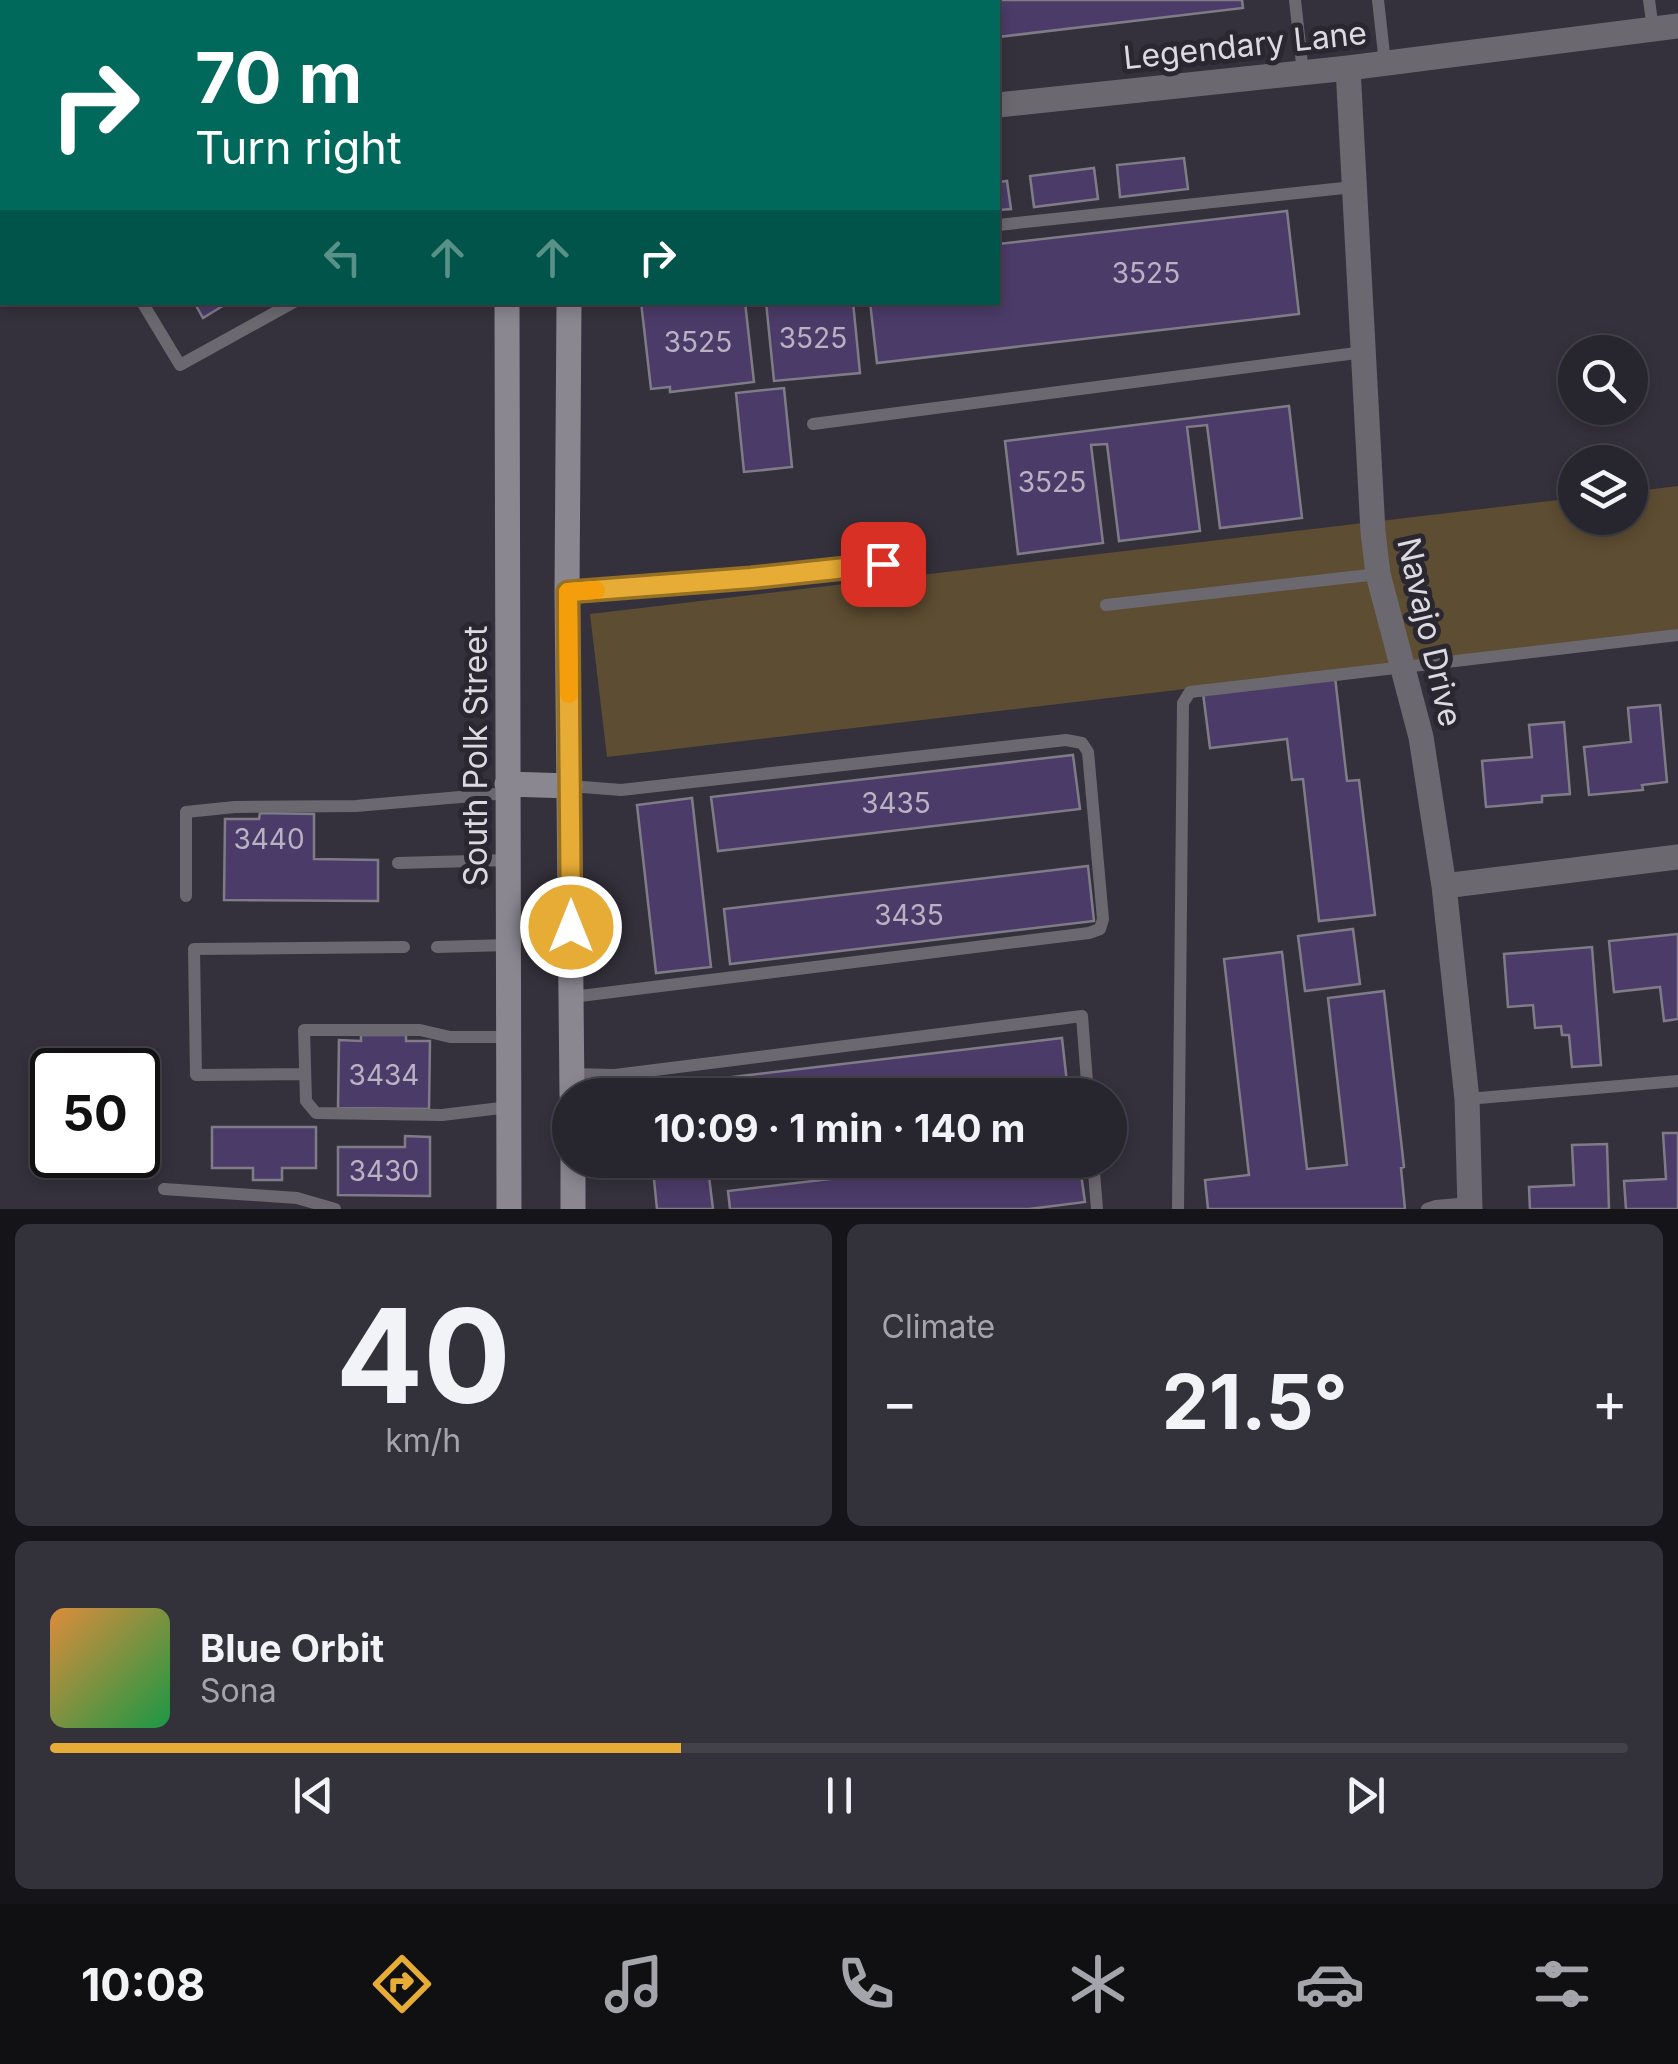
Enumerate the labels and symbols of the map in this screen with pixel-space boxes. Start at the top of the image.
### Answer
street label: Legendary Lane [1121,13,1369,77]
house number: 3525 [1112,256,1180,290]
house number: 3525 [779,321,847,355]
house number: 3525 [664,325,732,359]
house number: 3525 [1018,465,1086,499]
pin [841,522,926,607]
street label: Navajo Drive [1389,534,1471,730]
street label: South Polk Street [456,625,495,887]
house number: 3435 [861,786,931,820]
house number: 3440 [233,822,305,856]
position arrow [519,875,623,979]
house number: 3435 [874,898,944,932]
speed limit sign: 50 [30,1048,160,1178]
house number: 3434 [349,1058,419,1092]
house number: 3430 [349,1154,419,1188]

